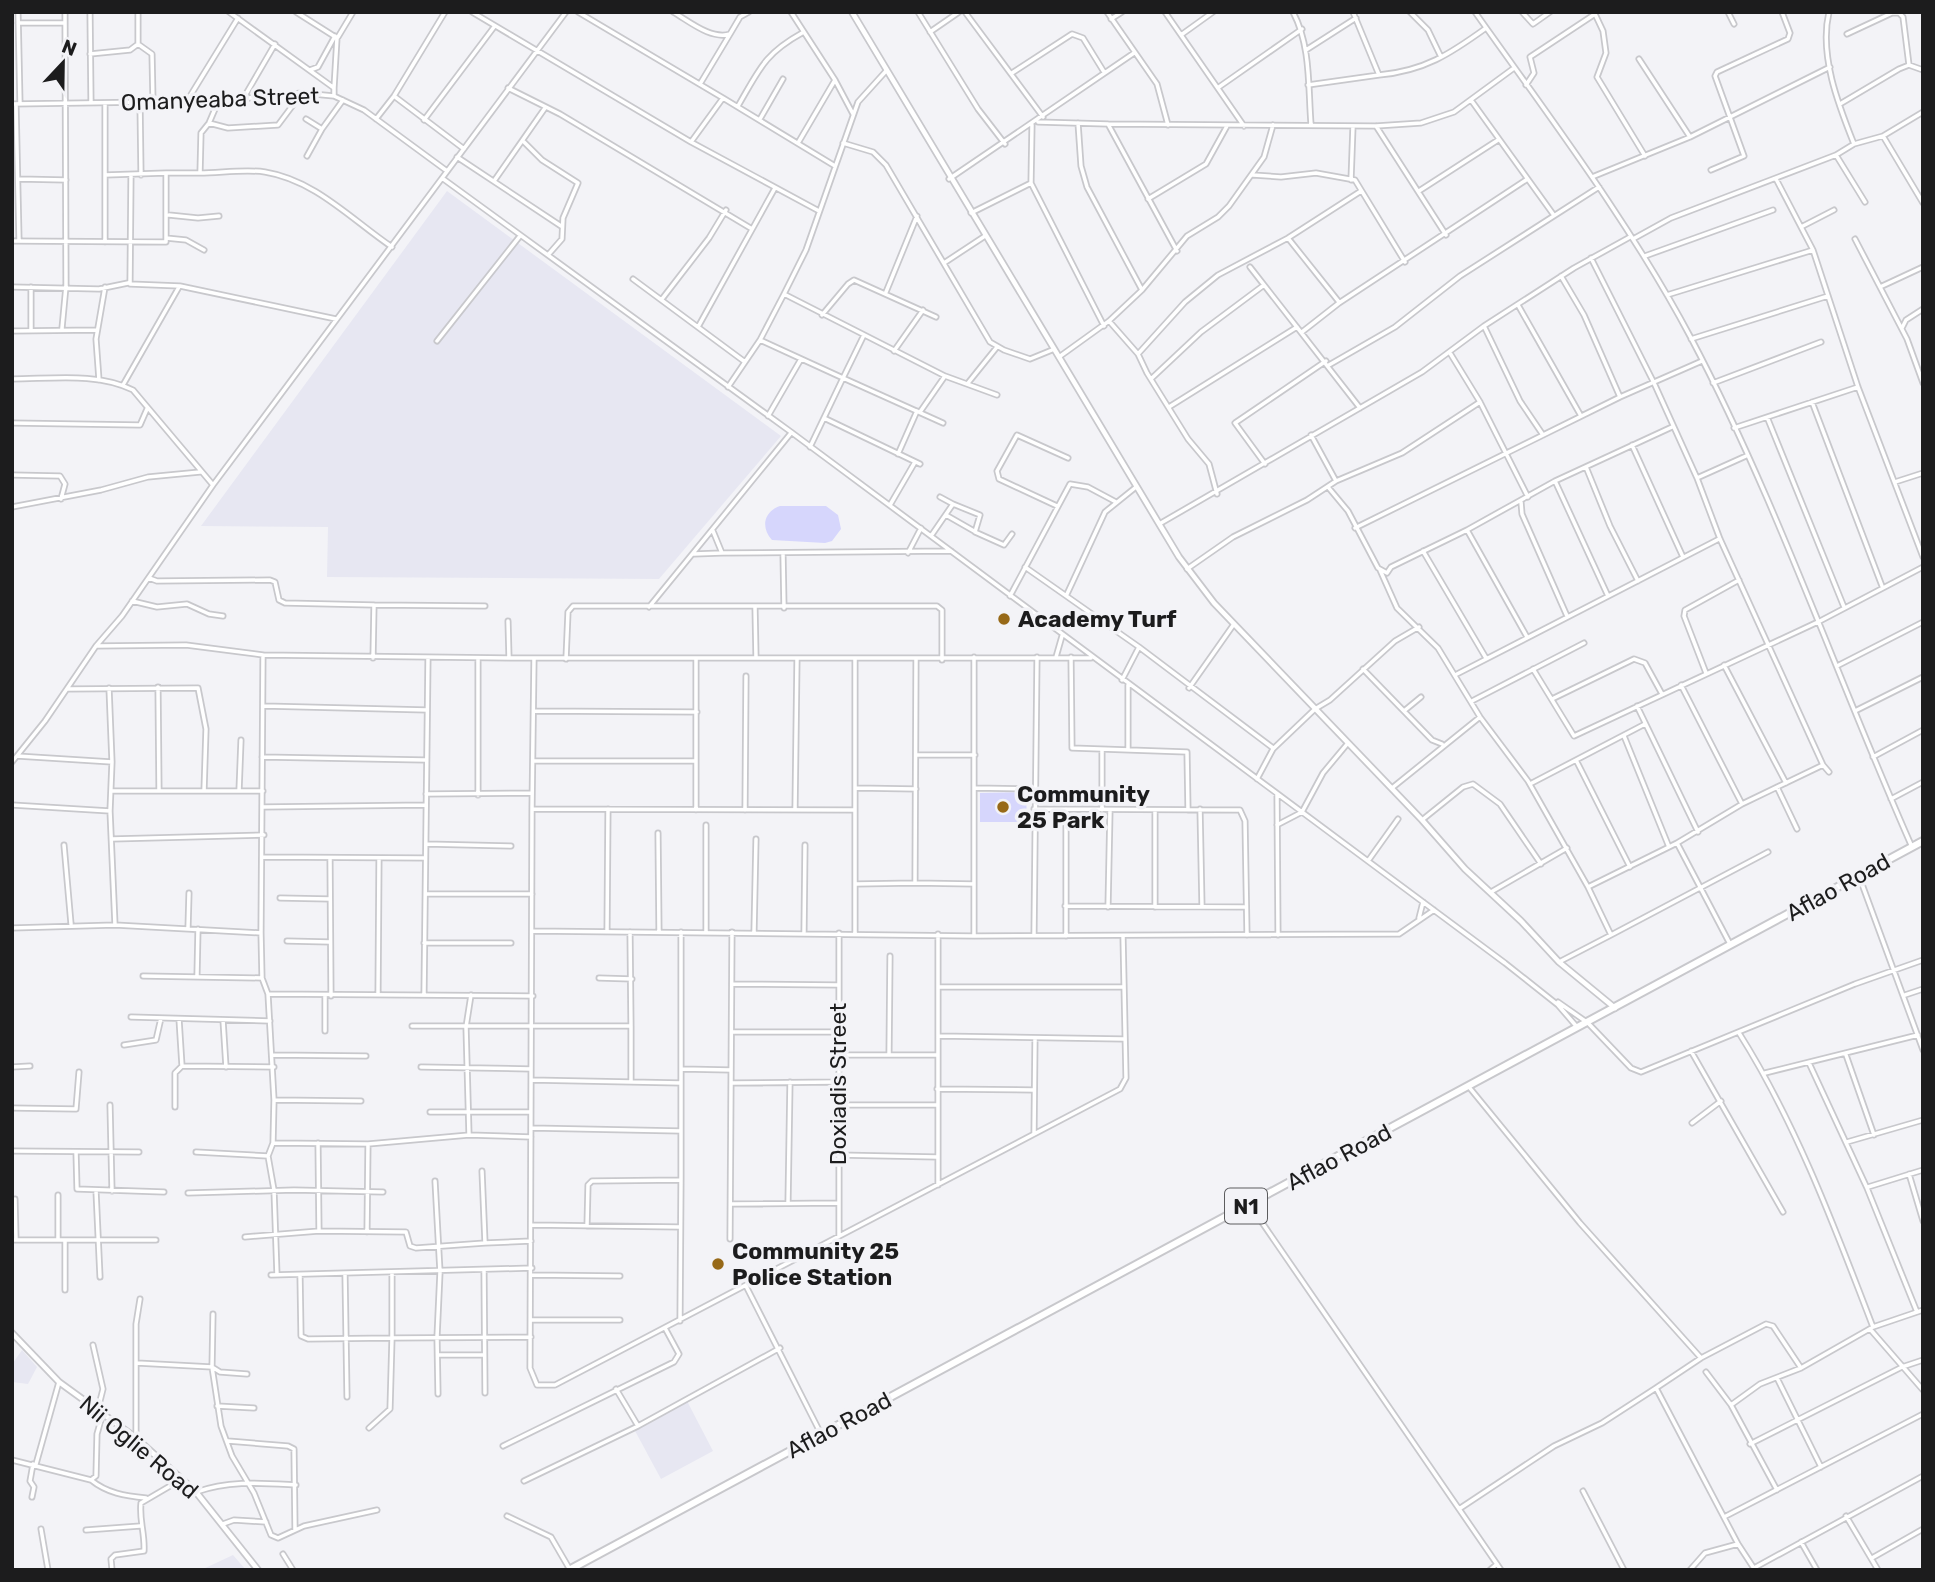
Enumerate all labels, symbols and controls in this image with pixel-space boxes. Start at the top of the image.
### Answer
north arrow [28,28,98,98]
text: N [59,34,80,61]
street label: Omanyeaba Street [120,82,320,116]
place label: Academy Turf [1018,605,1177,633]
marker: Academy Turf [996,611,1012,627]
place label: Community 25 Park [1017,780,1150,834]
marker: Community 25 Park [995,799,1011,815]
street label: Aflao Road [1781,847,1895,927]
street label: Doxiadis Street [824,1003,852,1165]
street label: Aflao Road [1282,1118,1396,1196]
road number: N1 [1225,1188,1267,1224]
place label: Community 25 Police Station [732,1237,899,1291]
marker: Community 25 Police Station [710,1256,726,1272]
street label: Aflao Road [782,1386,896,1464]
street label: Nii Oglie Road [74,1389,204,1505]

